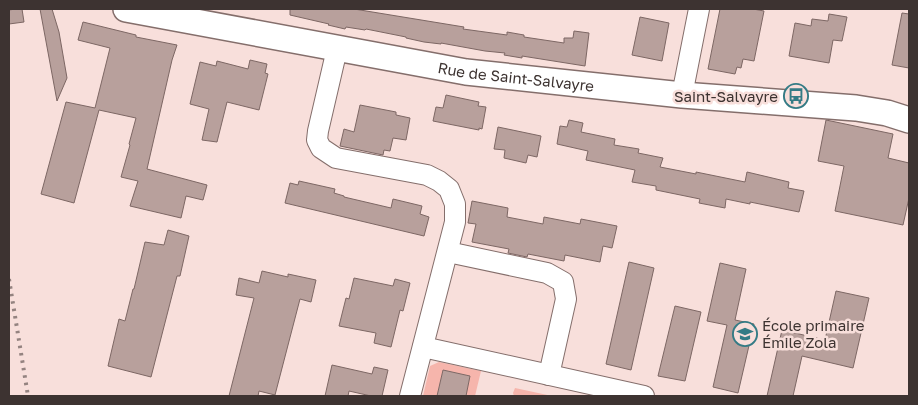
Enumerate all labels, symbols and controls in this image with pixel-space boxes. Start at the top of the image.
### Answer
street label: Rue de Saint-Salvayre [436,58,595,95]
bus stop icon: Saint-Salvayre [783,83,809,109]
place label: Saint-Salvayre [674,87,778,105]
place label: École primaire Émile Zola [762,316,865,351]
school or university icon: École primaire Émile Zola [732,321,758,347]

